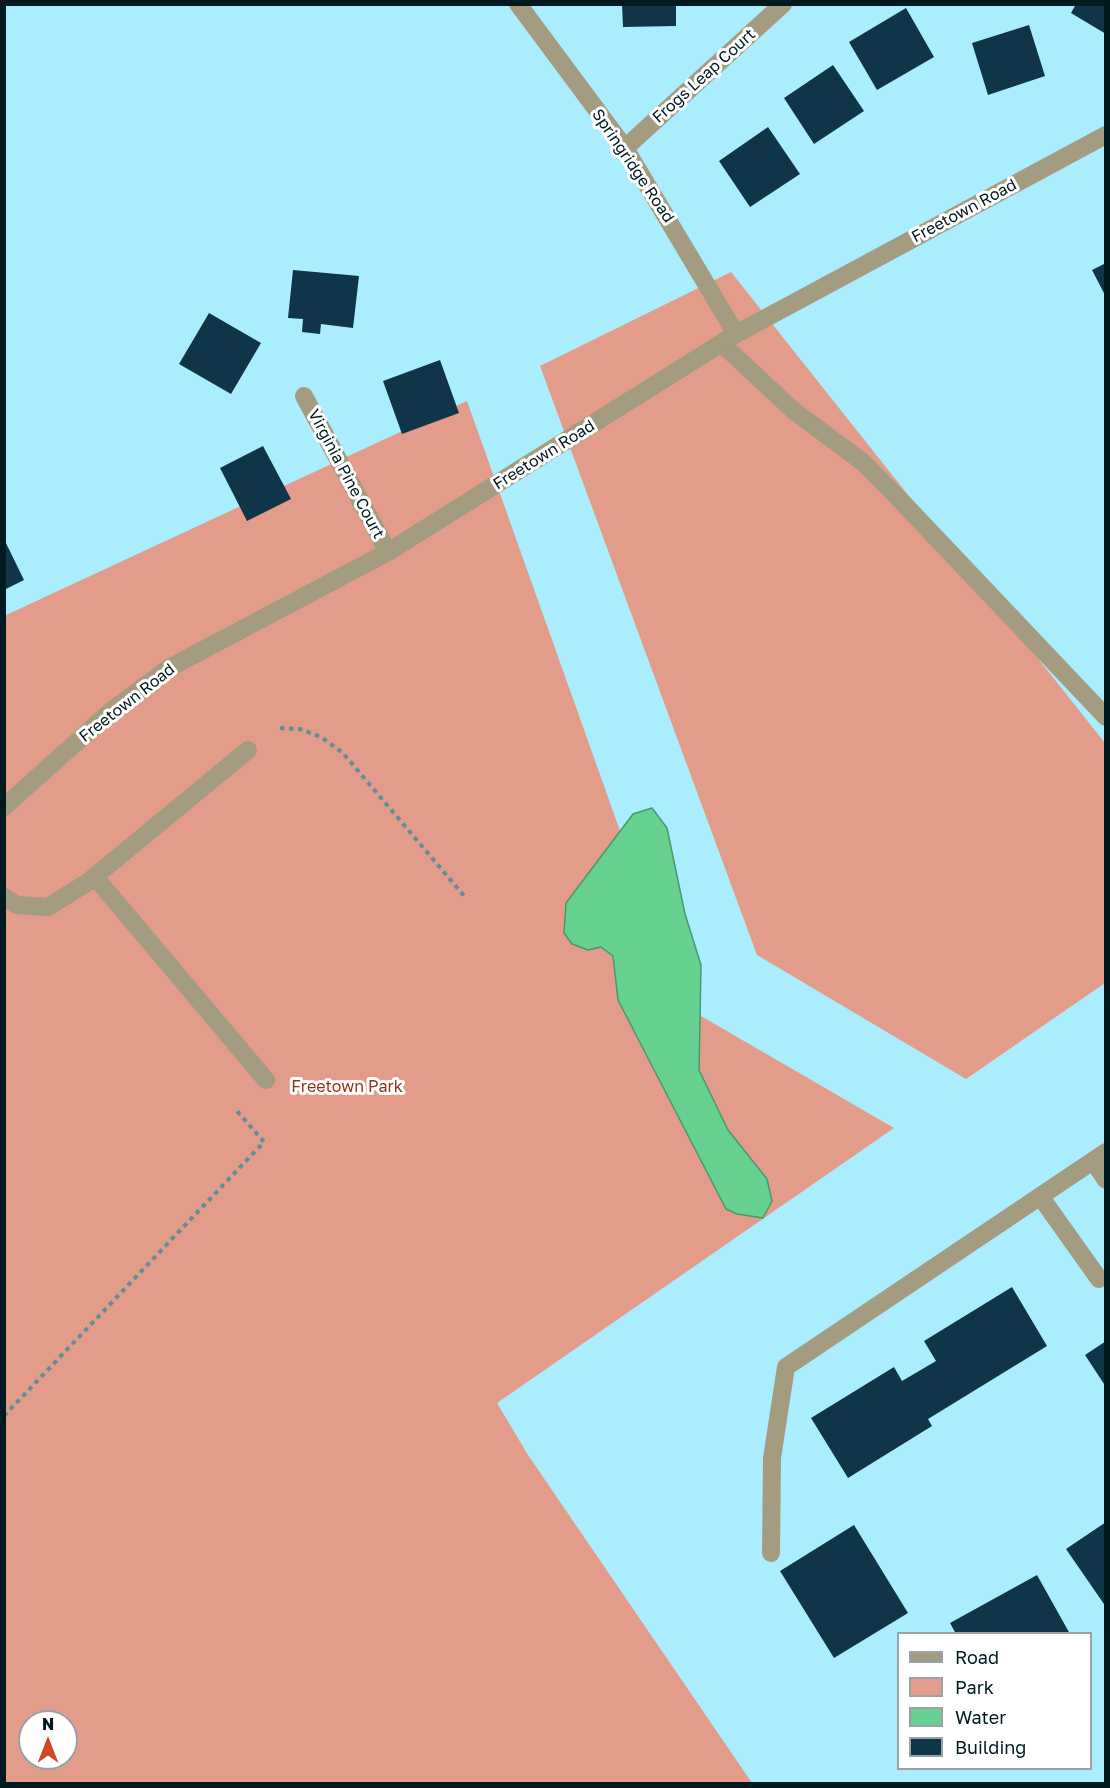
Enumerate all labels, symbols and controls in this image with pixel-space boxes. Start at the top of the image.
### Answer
street label: Frogs Leap Court [649,25,759,127]
street label: Springridge Road [588,106,678,226]
street label: Freetown Road [908,175,1020,247]
street label: Virginia Pine Court [304,406,388,542]
street label: Freetown Road [490,416,598,494]
street label: Freetown Road [75,660,179,746]
park label: Freetown Park [291,1077,403,1097]
legend [897,1632,1092,1770]
text: Road [955,1646,999,1668]
text: Park [955,1676,994,1698]
text: Water [955,1706,1006,1728]
north arrow [18,1710,78,1770]
text: N [42,1714,54,1734]
text: Building [955,1736,1026,1758]

